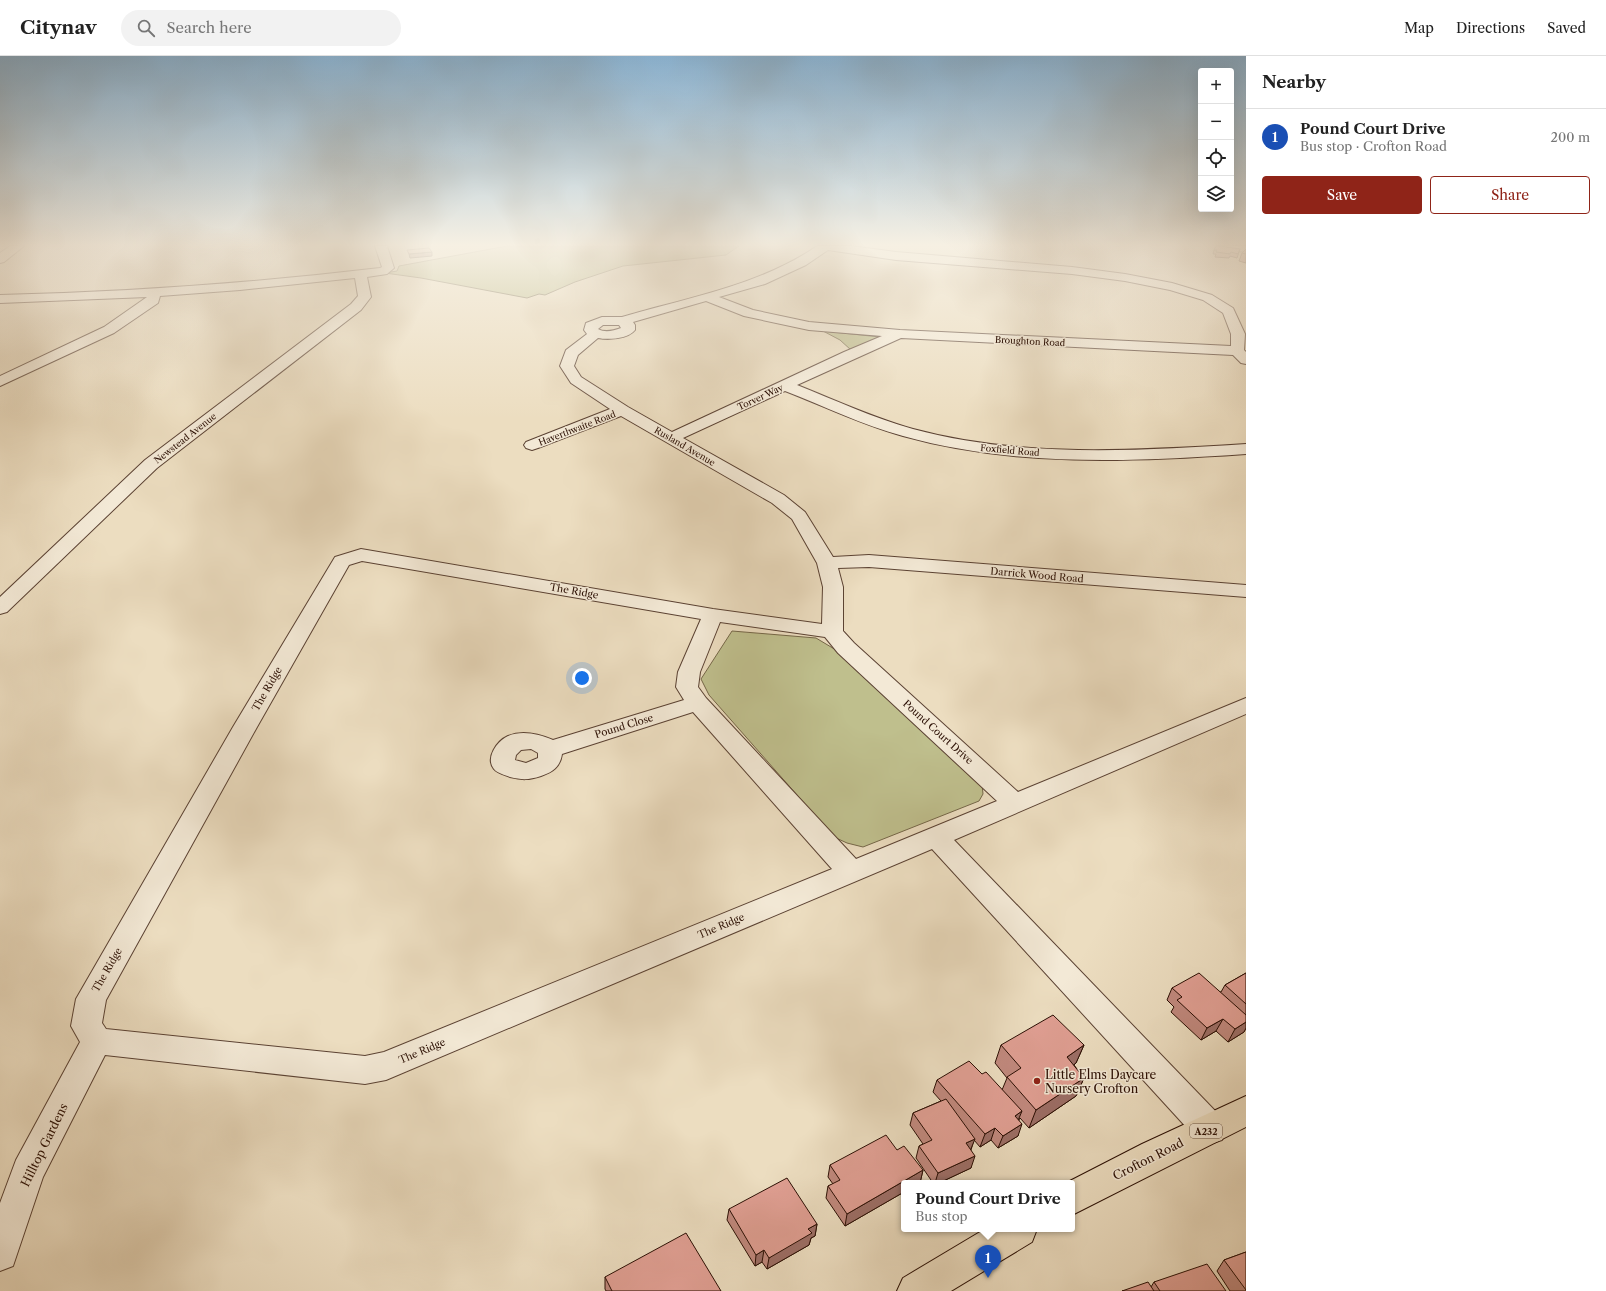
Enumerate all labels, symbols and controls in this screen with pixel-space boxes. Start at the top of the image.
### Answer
search box [121,10,401,46]
text: Citynav [20,16,97,39]
icon: search [135,17,157,39]
text: Search here [167,18,252,37]
text: Map [1404,19,1434,37]
text: Directions [1456,19,1525,37]
text: Saved [1547,19,1586,37]
map controls [1198,68,1234,212]
button: + [1198,68,1234,104]
text: Nearby [1262,72,1326,92]
button: − [1198,104,1234,140]
text: Pound Court Drive [1300,119,1446,138]
text: 1 [1272,129,1278,145]
text: 200 m [1550,129,1590,145]
text: Bus stop · Crofton Road [1300,138,1447,154]
button: locate [1198,140,1234,176]
button: layers [1198,176,1234,212]
button: Save [1262,176,1422,214]
button: Share [1430,176,1590,214]
street label: Broughton Road [995,334,1066,348]
street label: Torver Way [735,381,785,412]
street label: Haverthwaite Road [537,408,618,448]
street label: Newstead Avenue [152,410,218,466]
street label: Rusland Avenue [653,424,717,468]
street label: Foxfield Road [980,442,1041,458]
street label: Darrick Wood Road [990,564,1084,586]
street label: The Ridge [549,580,600,602]
street label: The Ridge [249,664,285,714]
your location [572,668,592,688]
street label: Pound Court Drive [900,697,976,767]
street label: Pound Close [593,711,655,741]
street label: The Ridge [696,910,747,942]
street label: The Ridge [89,945,125,995]
street label: The Ridge [397,1035,448,1067]
place label: Little Elms Daycare Nursery Crofton [1045,1067,1157,1096]
marker: Little Elms Daycare Nursery Crofton [1032,1076,1042,1086]
street label: Hilltop Gardens [17,1101,71,1189]
road number: A232 [1190,1124,1222,1138]
street label: Crofton Road [1110,1134,1187,1183]
popup [901,1180,1075,1232]
text: Pound Court Drive [915,1189,1061,1208]
text: Bus stop [915,1208,968,1224]
pin: 1 [975,1245,1001,1278]

